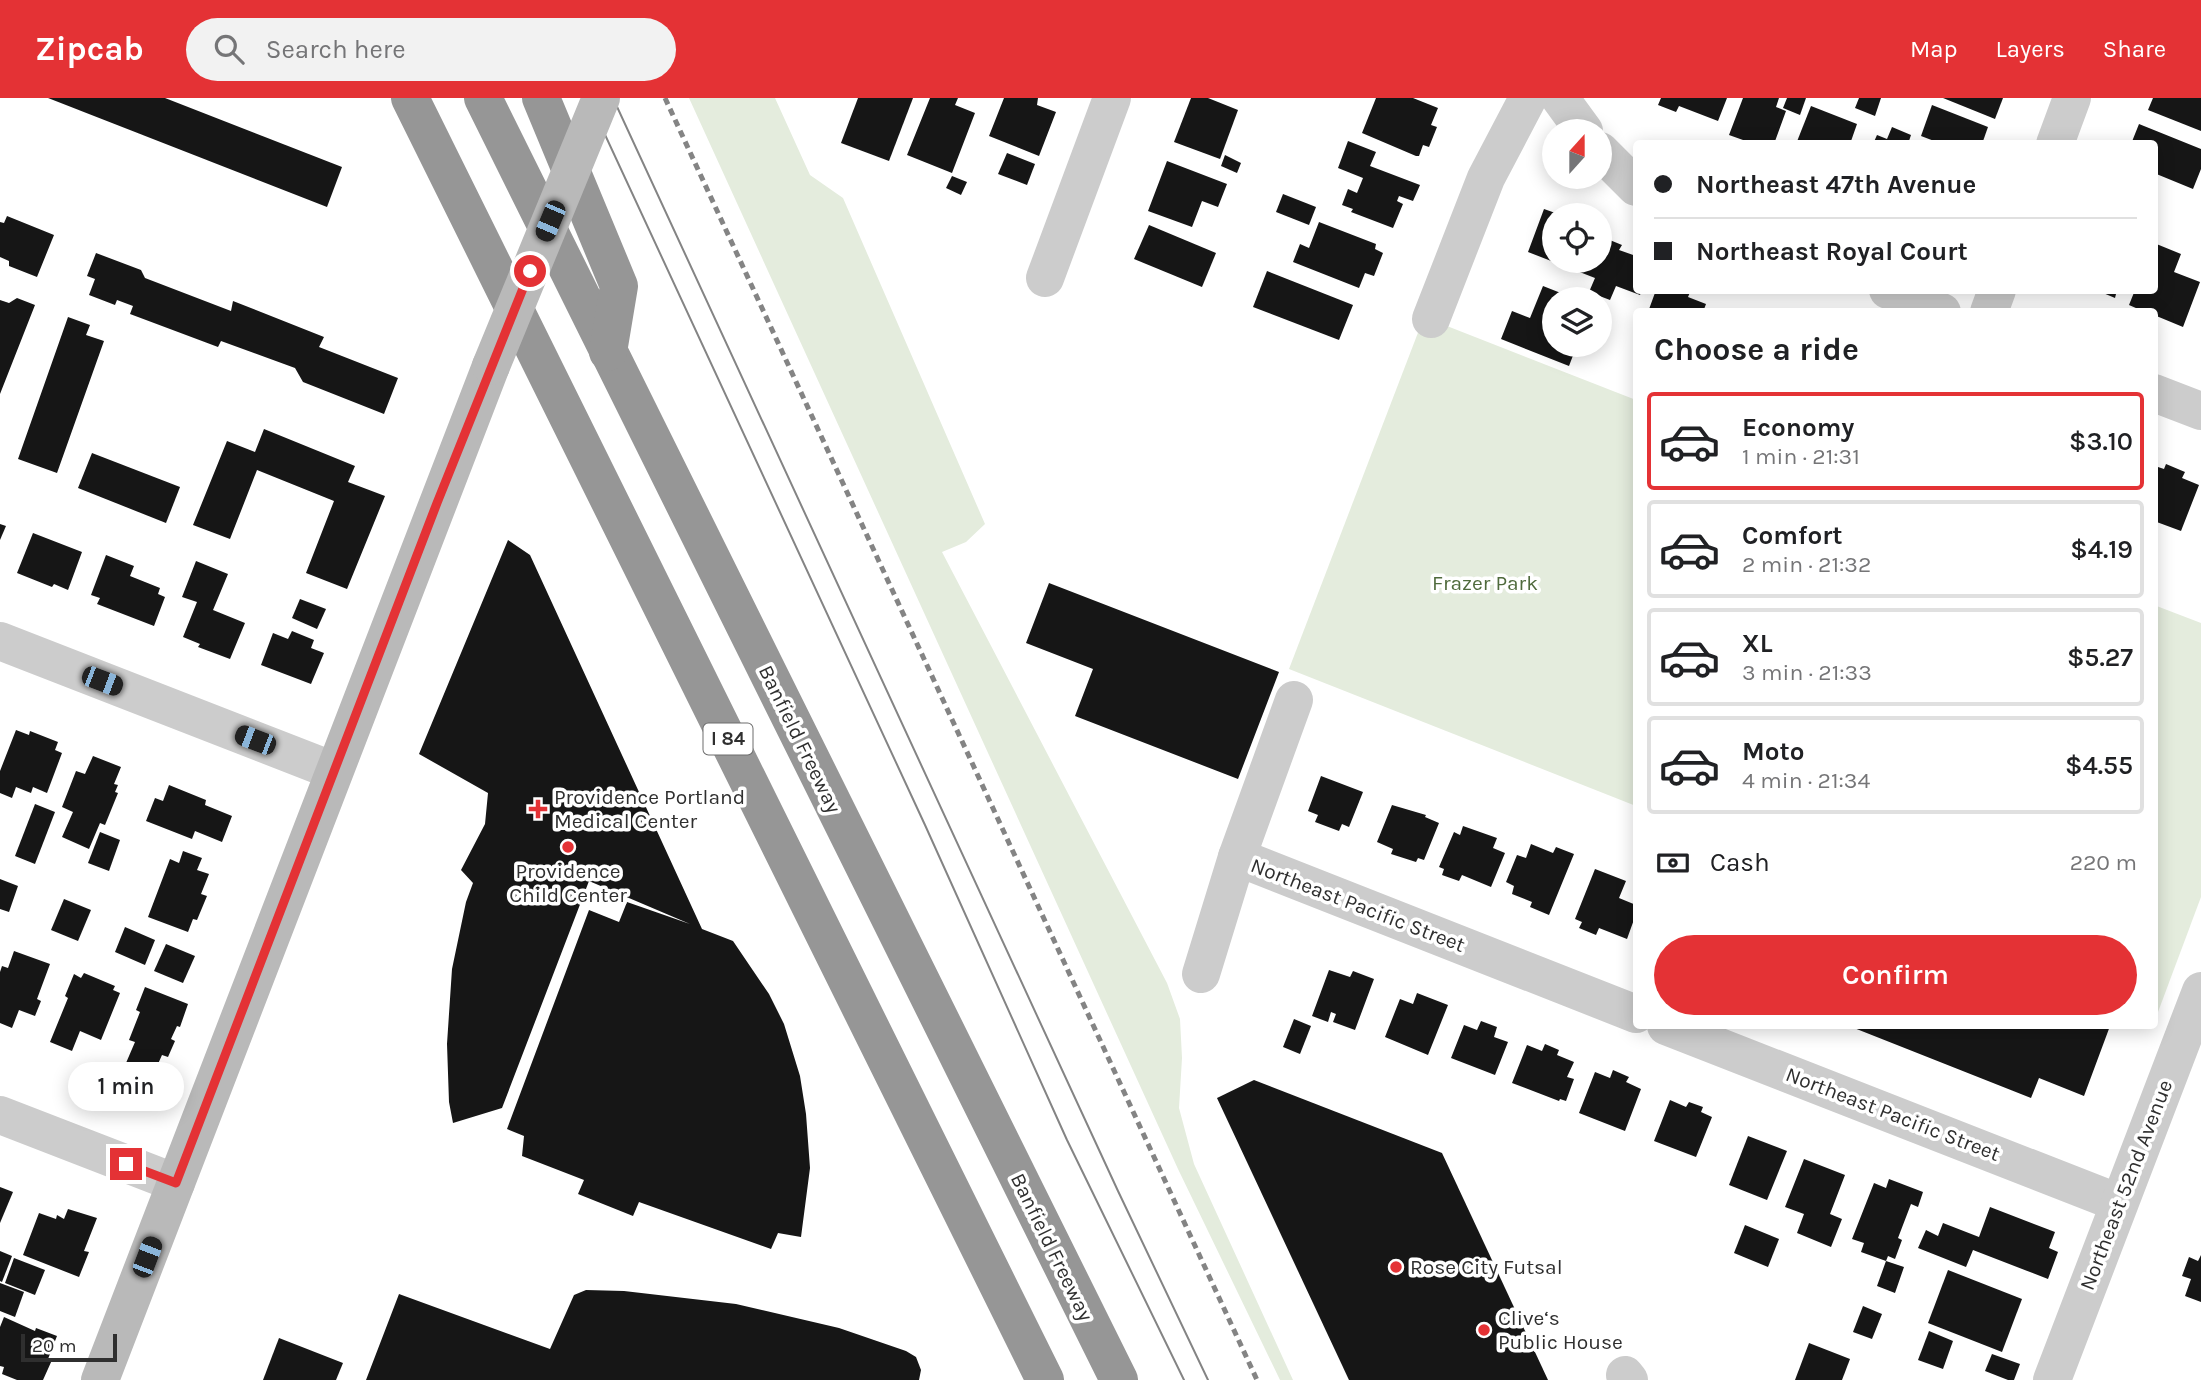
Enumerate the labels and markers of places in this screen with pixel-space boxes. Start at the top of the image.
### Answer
place label: Providence Portland Medical Center [554,785,745,833]
marker: Providence Portland Medical Center [528,799,548,819]
marker: Providence Child Center [560,839,576,855]
place label: Providence Child Center [509,859,627,907]
place label: Rose City Futsal [1410,1255,1563,1279]
marker: Rose City Futsal [1388,1259,1404,1275]
place label: Clive‘s Public House [1498,1306,1623,1354]
marker: Clive‘s Public House [1476,1322,1492,1338]

